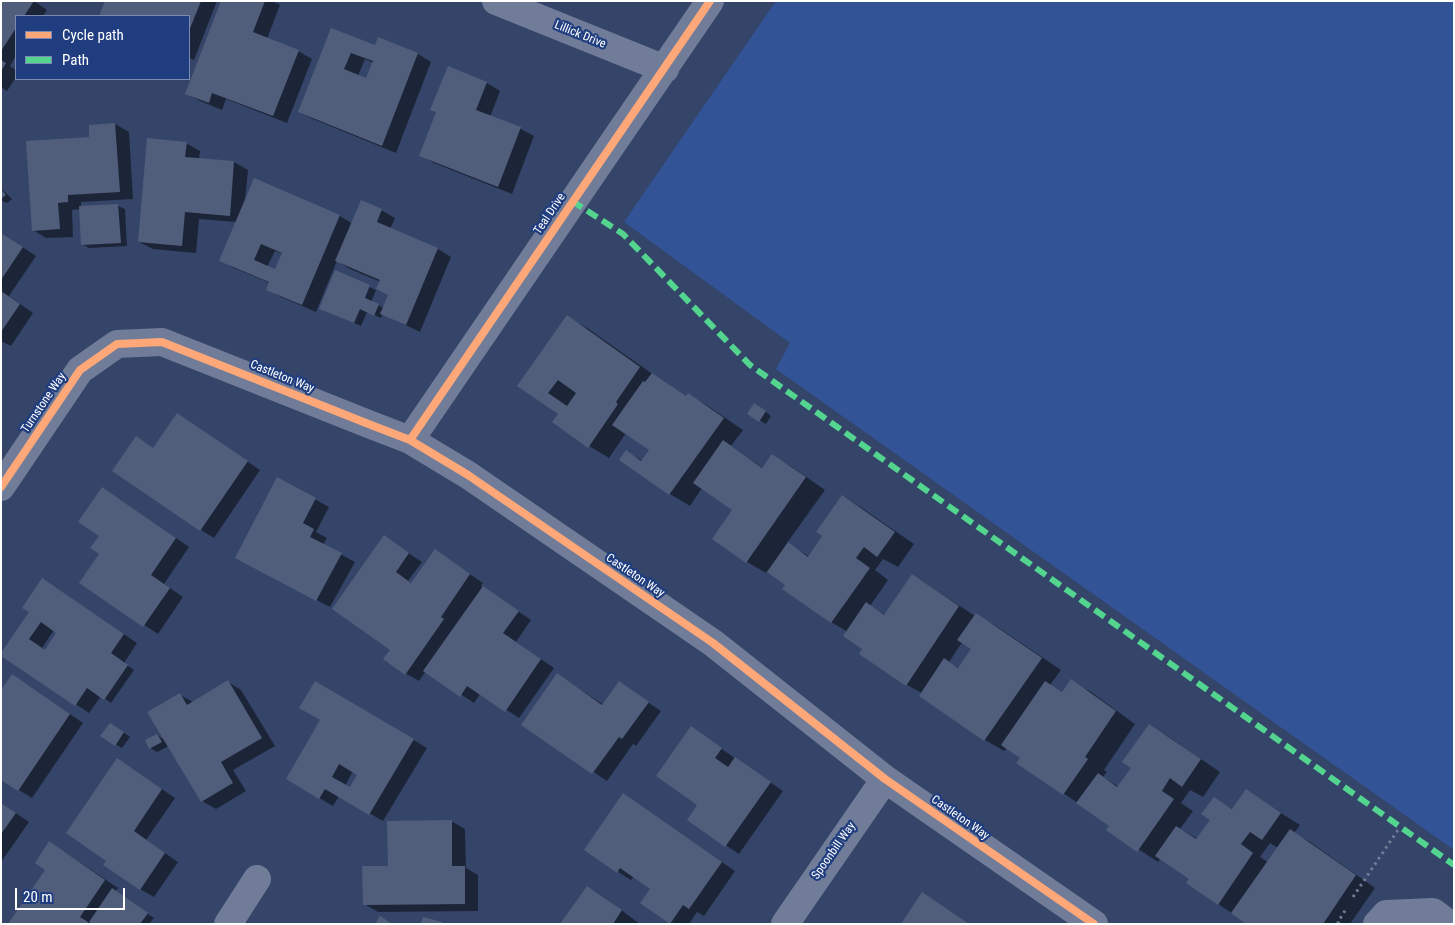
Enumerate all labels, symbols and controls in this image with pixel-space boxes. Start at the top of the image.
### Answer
legend [15,15,190,80]
street label: Lillick Drive [552,18,608,52]
text: Cycle path [62,26,124,44]
text: Path [62,51,89,69]
street label: Teal Drive [531,191,569,237]
street label: Castleton Way [248,358,316,396]
street label: Turnstone Way [19,370,69,436]
street label: Castleton Way [603,551,667,601]
street label: Castleton Way [928,793,992,843]
street label: Spoonbill Way [809,820,859,882]
scale bar [18,878,128,910]
text: 20 m [23,888,53,906]

